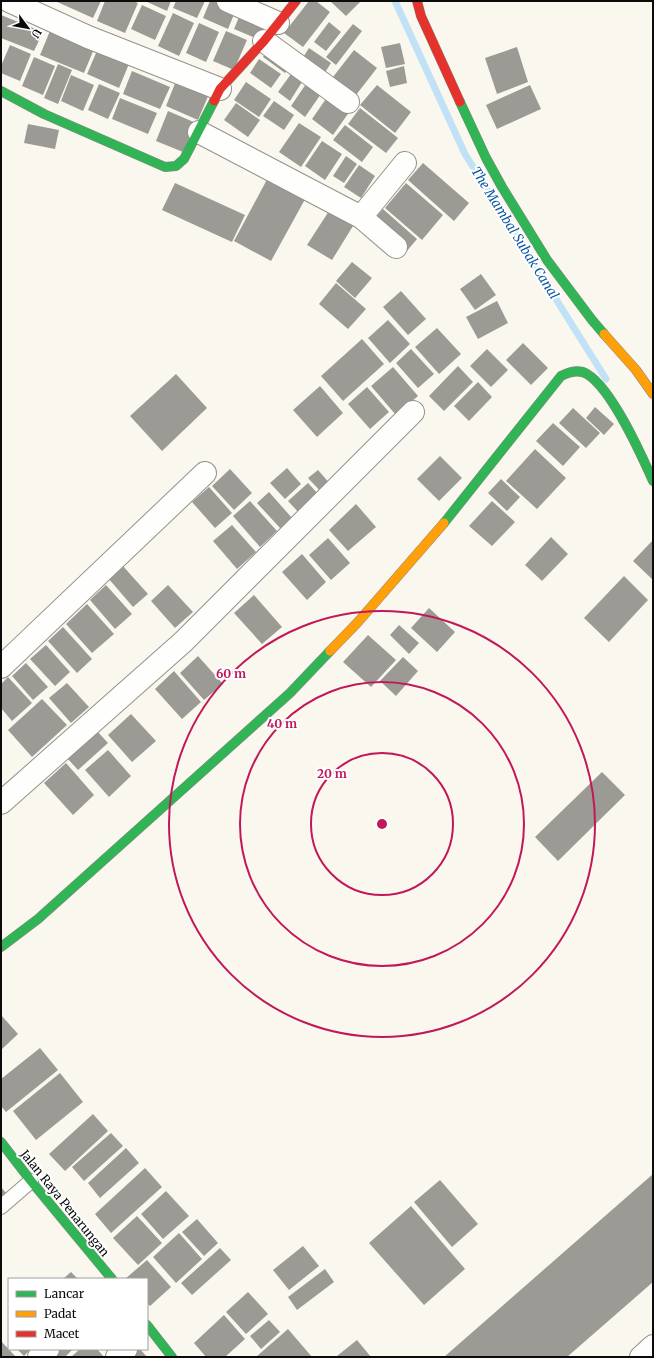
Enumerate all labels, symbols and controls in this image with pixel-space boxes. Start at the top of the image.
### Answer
north arrow [8,8,48,48]
text: U [28,26,45,41]
water label: The Mambal Subak Canal [467,164,563,302]
text: 60 m [216,666,246,681]
text: 40 m [267,716,297,731]
text: 20 m [317,766,347,781]
centre of rings [375,817,389,831]
street label: Jalan Raya Penarungan [17,1146,113,1259]
legend [8,1278,148,1350]
text: Lancar [44,1286,85,1301]
text: Padat [44,1306,77,1321]
text: Macet [44,1326,80,1341]

